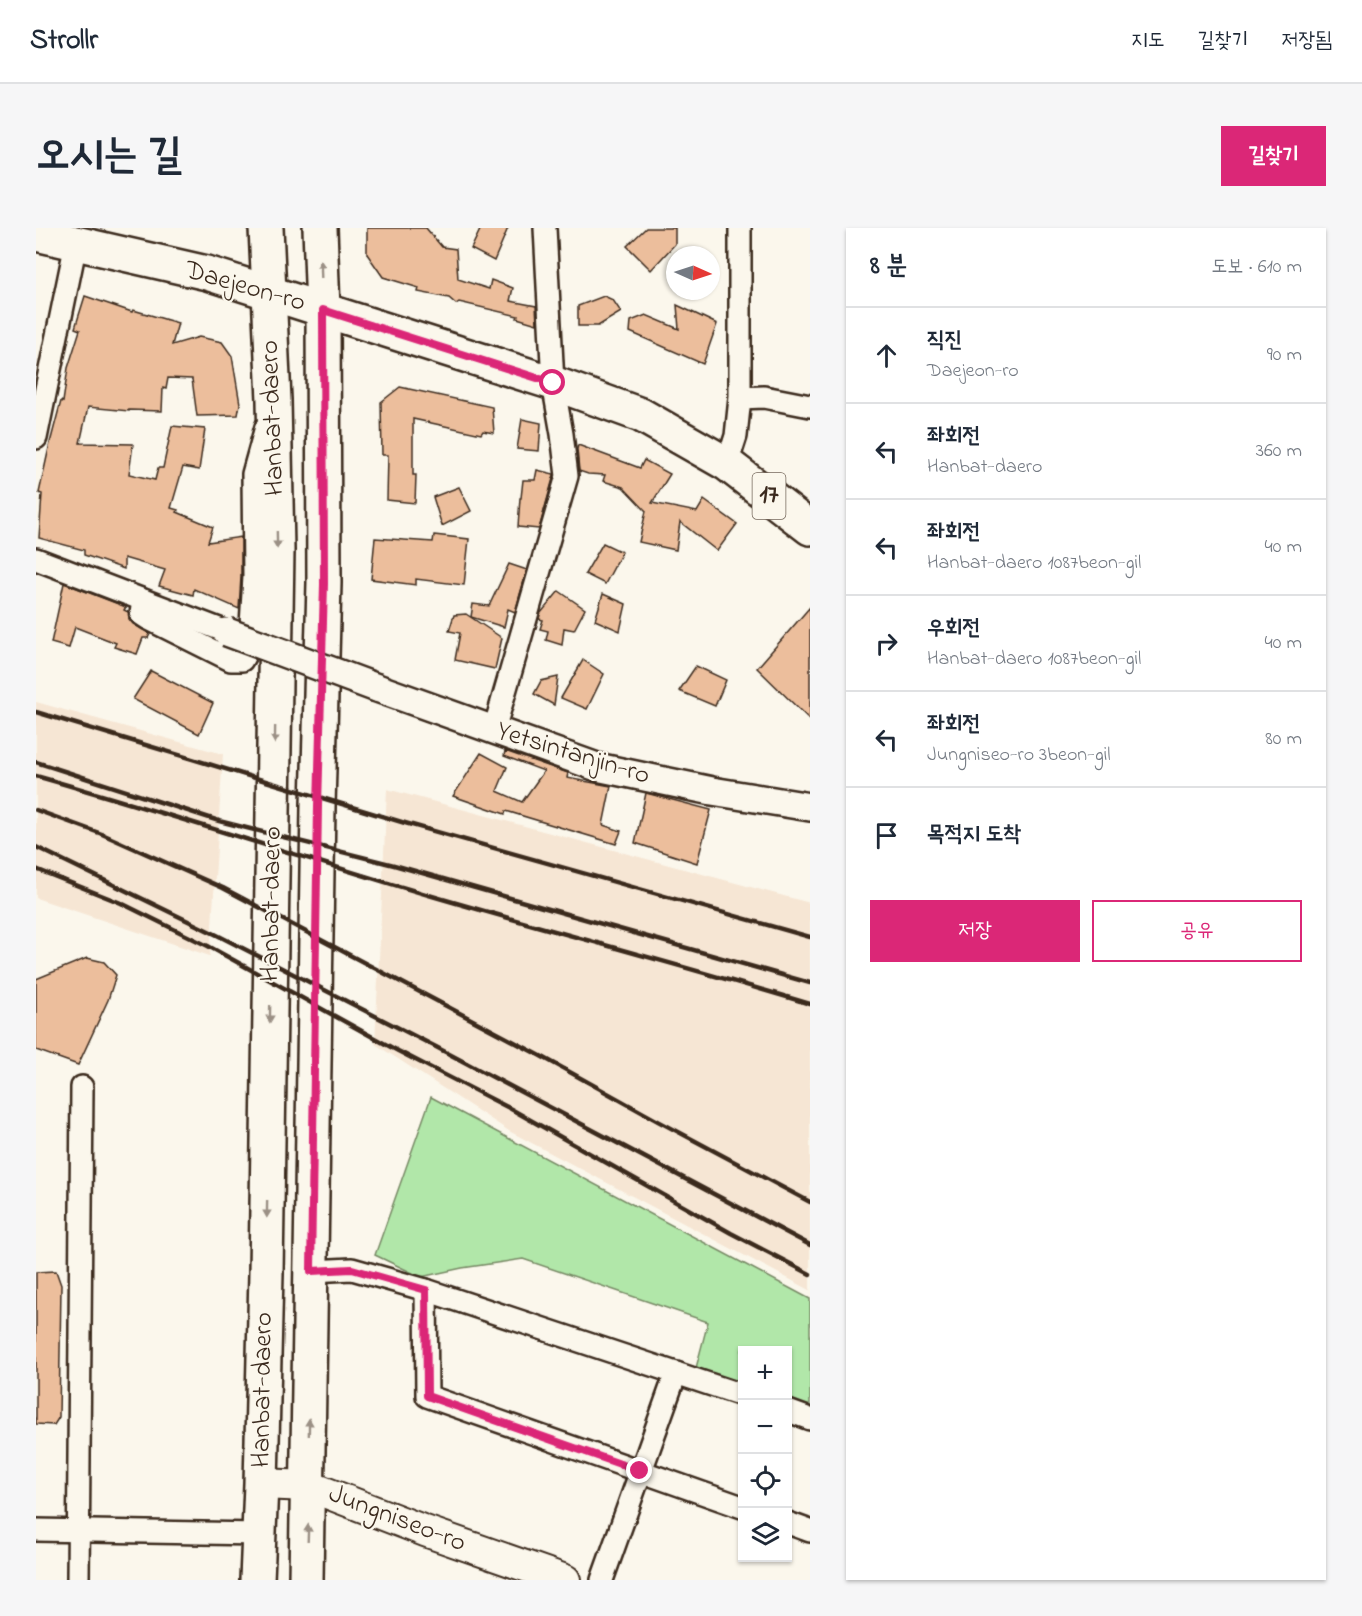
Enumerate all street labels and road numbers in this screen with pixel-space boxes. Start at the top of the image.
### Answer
street label: Daejeon-ro [179,251,310,323]
street label: Hanbat-daero [251,339,295,497]
road number: 17 [752,473,786,519]
street label: Yetsintanjin-ro [491,712,655,796]
street label: Hanbat-daero [251,826,293,982]
street label: Hanbat-daero [242,1312,284,1468]
street label: Jungniseo-ro [323,1475,471,1563]

